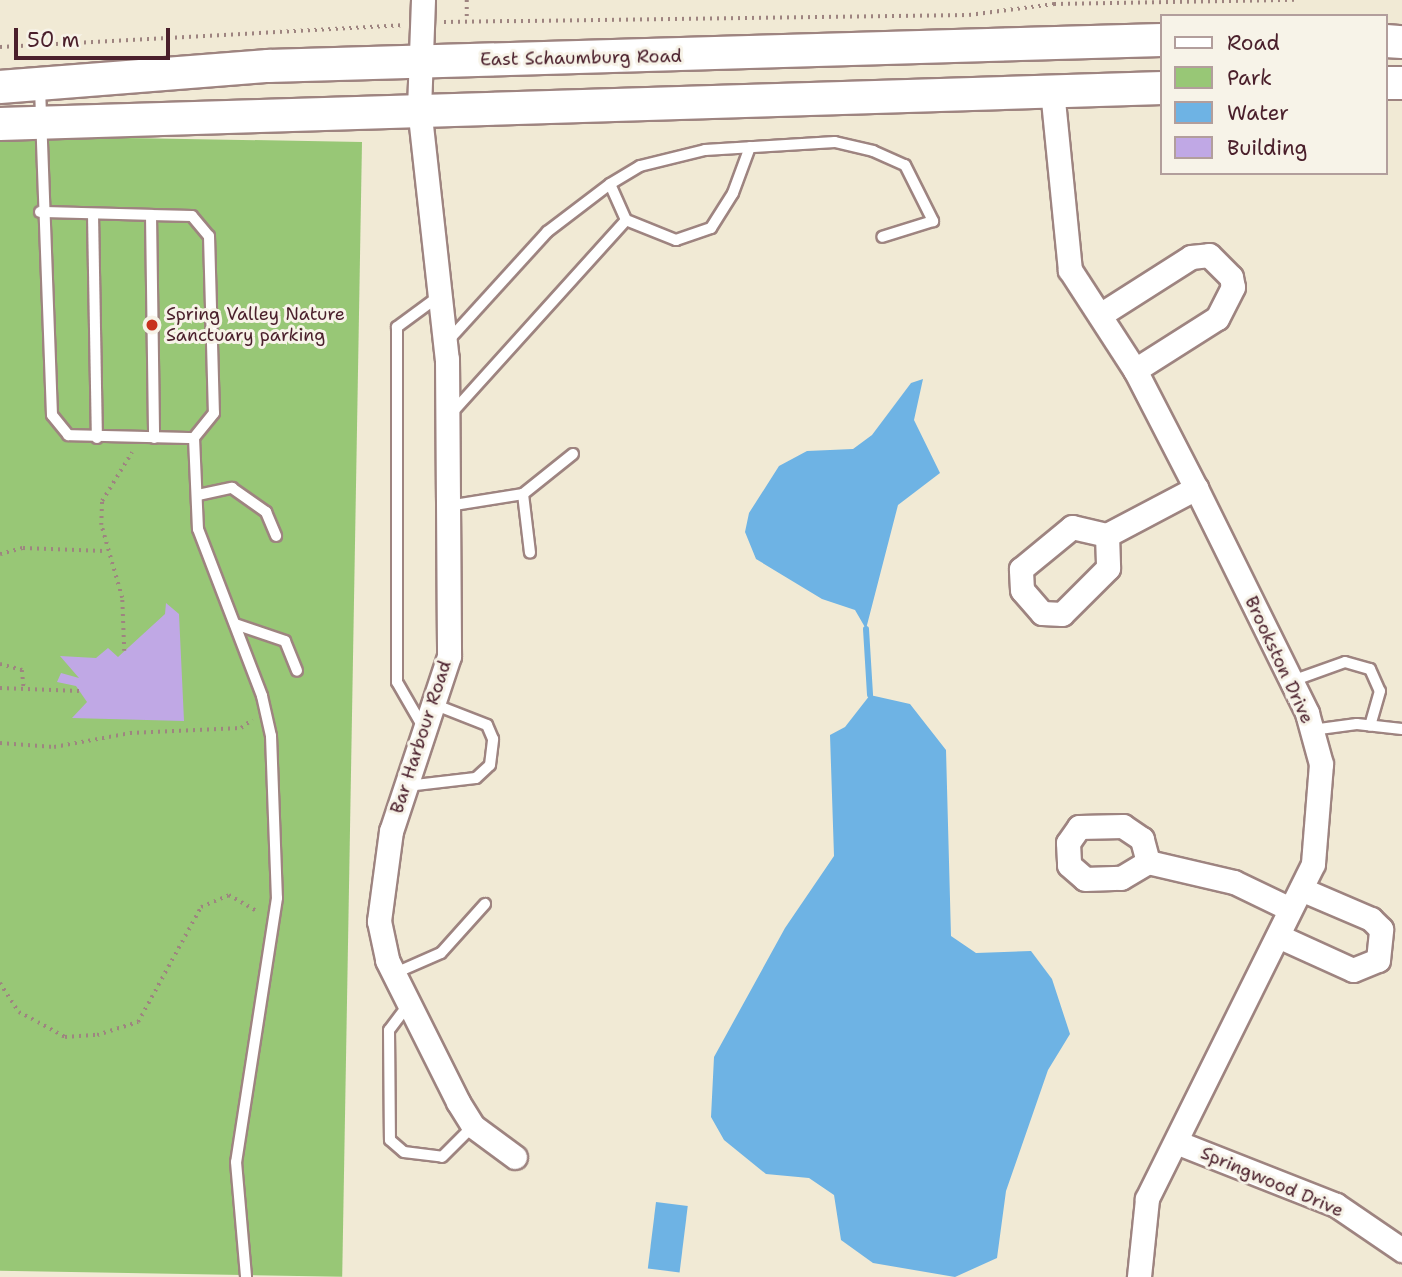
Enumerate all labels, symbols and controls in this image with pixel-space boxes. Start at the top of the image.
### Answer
scale bar [18,14,173,58]
legend [1160,14,1388,175]
text: 50 m [27,26,80,54]
text: Road [1227,29,1280,57]
street label: East Schaumburg Road [480,45,682,71]
text: Park [1227,64,1272,92]
text: Water [1227,99,1289,127]
text: Building [1227,134,1307,162]
place label: Spring Valley Nature Sanctuary parking [166,304,345,346]
marker: Spring Valley Nature Sanctuary parking [144,317,160,333]
street label: Brookston Drive [1240,593,1318,727]
street label: Bar Harbour Road [386,658,456,816]
street label: Springwood Drive [1197,1142,1347,1222]

